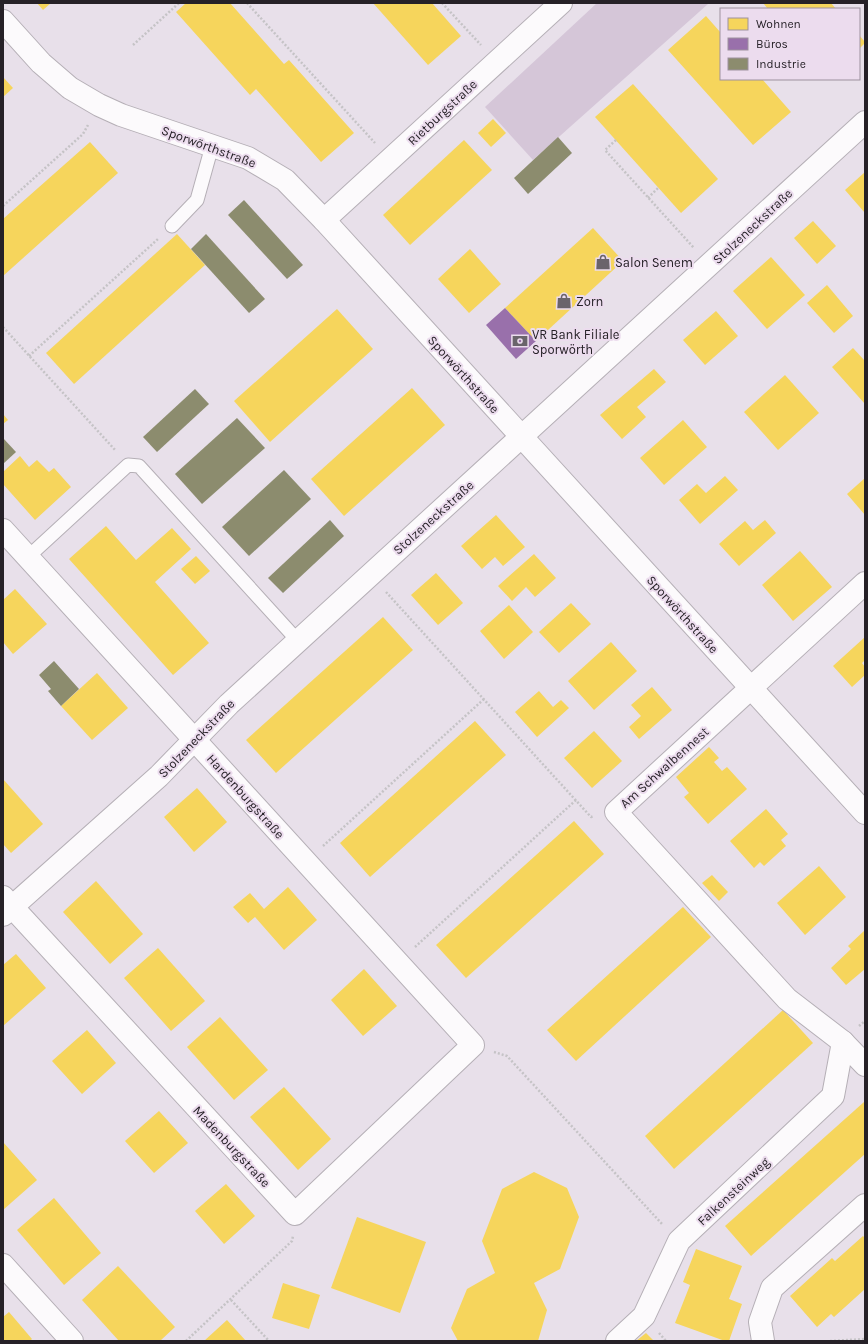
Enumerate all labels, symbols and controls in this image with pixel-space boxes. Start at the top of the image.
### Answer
legend [720,8,860,80]
text: Wohnen [756,17,801,31]
text: Büros [756,37,788,51]
text: Industrie [756,57,806,71]
street label: Rietburgstraße [405,76,480,148]
street label: Sporwörthstraße [160,122,258,171]
street label: Stolzeneckstraße [710,185,795,267]
shop icon: Salon Senem [594,253,612,271]
place label: Salon Senem [615,255,693,270]
shop icon: Zorn [555,292,573,310]
place label: Zorn [576,294,603,309]
place label: VR Bank Filiale Sporwörth [532,327,620,357]
street label: Sporwörthstraße [425,332,503,417]
bank icon: VR Bank Filiale Sporwörth [511,332,529,350]
street label: Stolzeneckstraße [390,477,477,557]
street label: Sporwörthstraße [644,572,722,657]
street label: Stolzeneckstraße [155,696,238,781]
street label: Am Schwalbennest [617,724,712,811]
street label: Hardenburgstraße [204,751,288,842]
street label: Madenburgstraße [190,1102,273,1190]
street label: Falkensteinweg [694,1154,773,1228]

